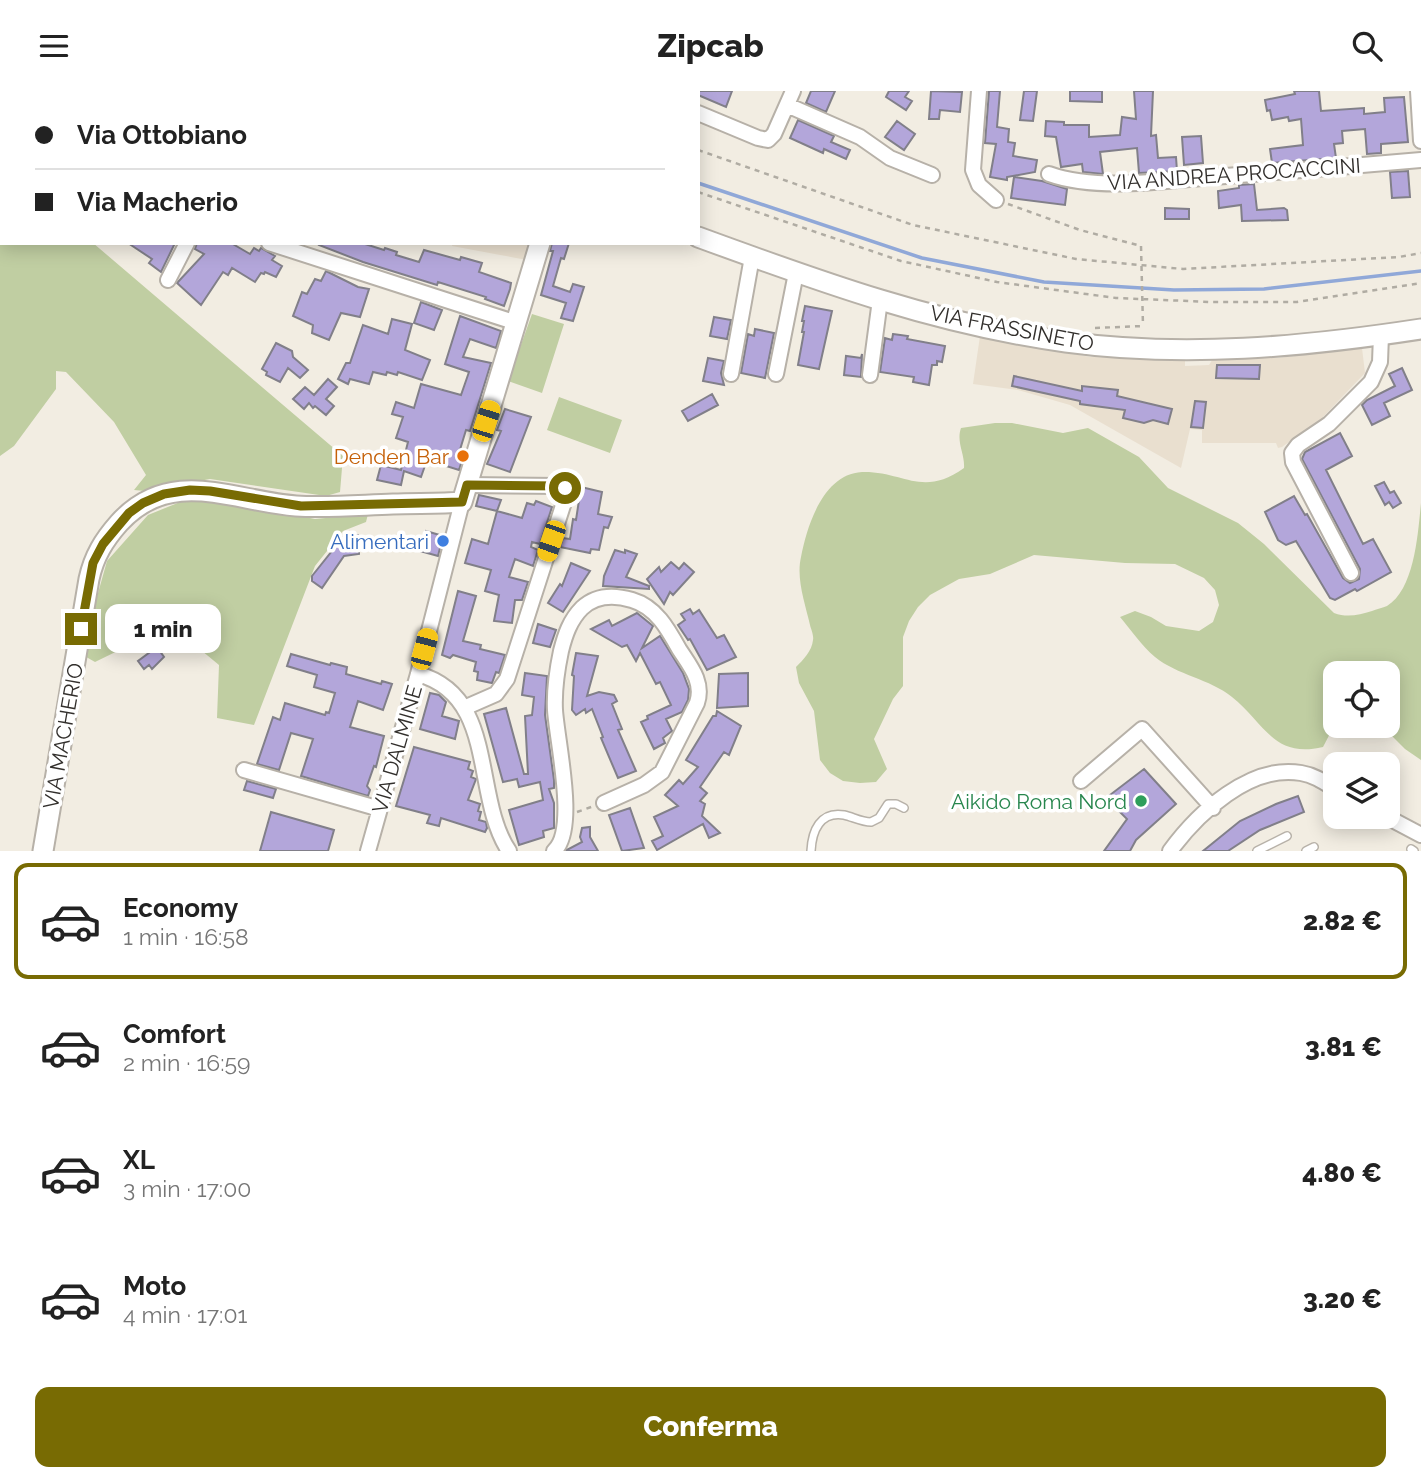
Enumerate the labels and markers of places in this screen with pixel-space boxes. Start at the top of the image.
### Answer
place label: Denden Bar [334,444,450,469]
marker: Denden Bar [455,448,471,464]
place label: Alimentari [330,529,429,554]
marker: Alimentari [435,533,451,549]
place label: Aikido Roma Nord [951,789,1127,814]
marker: Aikido Roma Nord [1133,793,1149,809]

